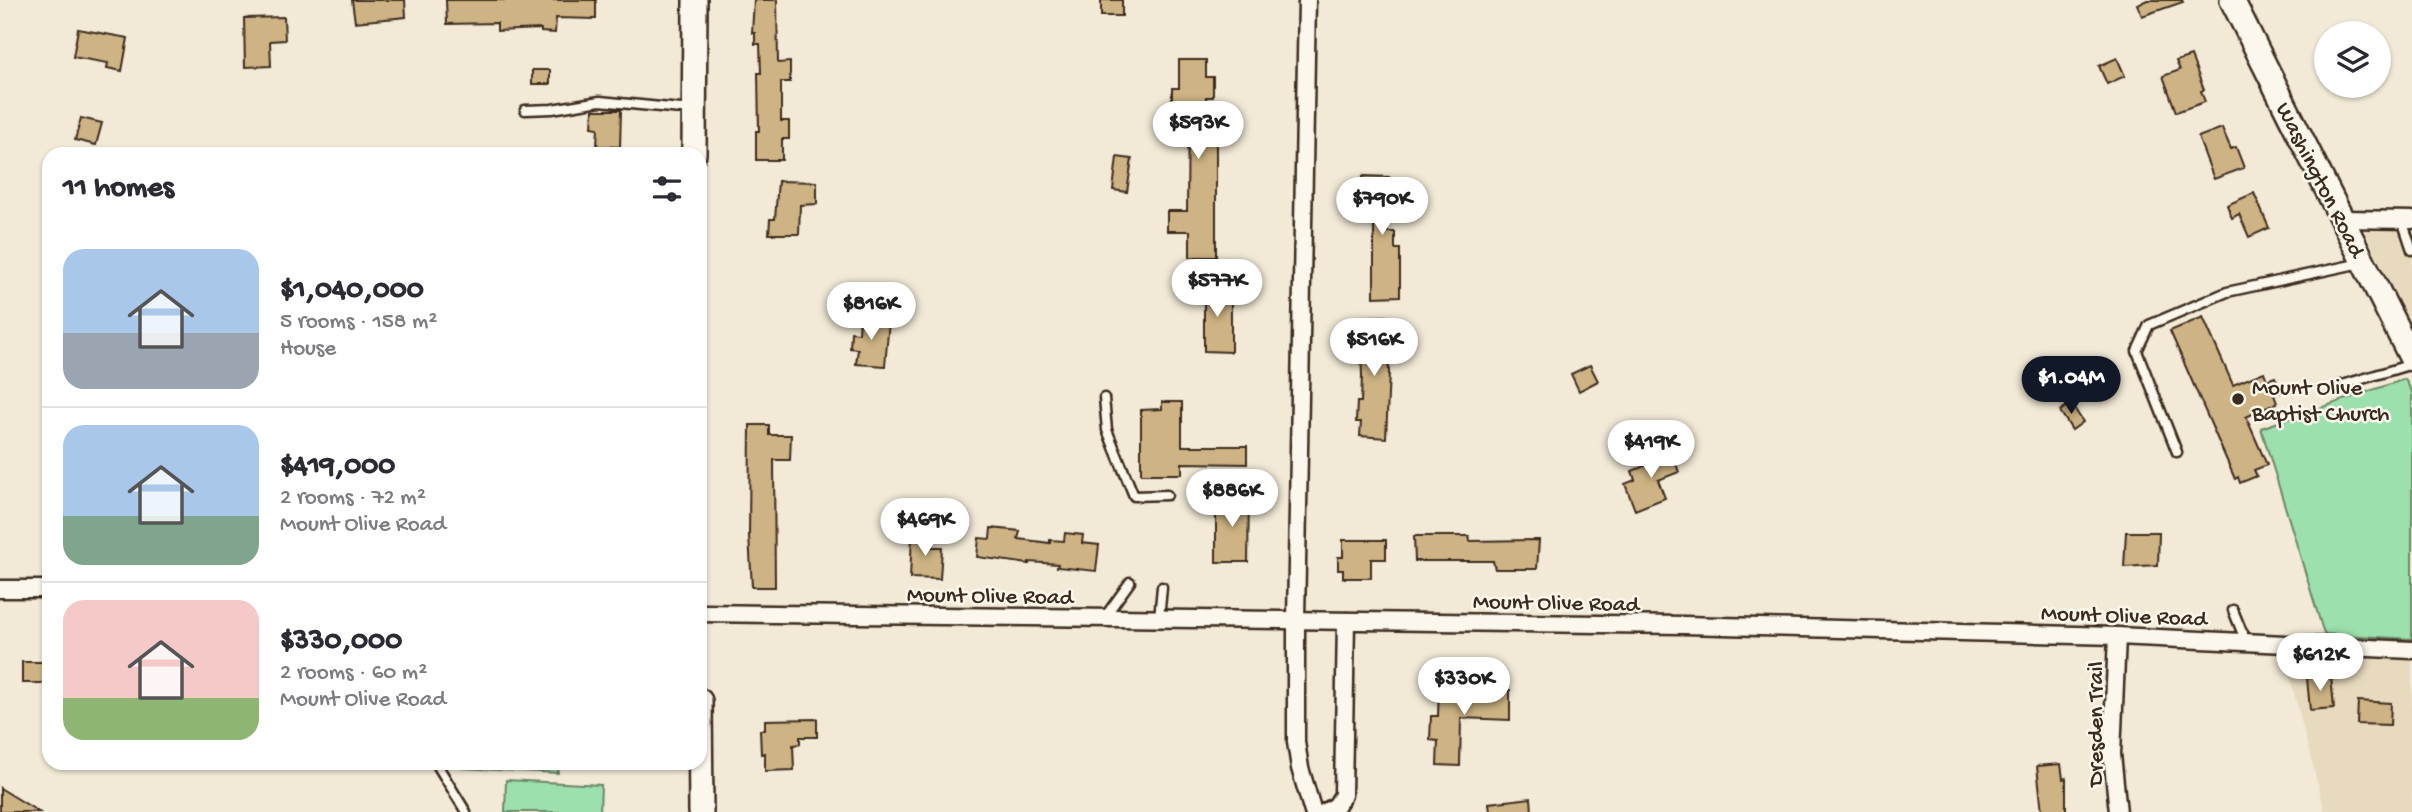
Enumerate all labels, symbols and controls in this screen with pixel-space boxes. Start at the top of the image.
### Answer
map controls [2314,21,2391,98]
button: layers [2314,21,2391,98]
street label: Washington Road [2268,99,2370,264]
pin: $593K [1149,102,1247,161]
text: $593K [1169,110,1227,137]
icon: filters [648,170,686,208]
text: 11 homes [63,172,174,207]
pin: $790K [1333,177,1431,237]
text: $790K [1352,186,1412,213]
pin: $577K [1168,260,1266,319]
text: $577K [1187,268,1247,295]
text: $1,040,000 [280,274,424,309]
icon: home [119,277,203,361]
pin: $816K [822,282,920,342]
text: $816K [843,291,899,318]
text: 5 rooms · 158 m² [280,309,437,336]
pin: $516K [1325,318,1423,378]
text: $516K [1346,327,1402,354]
text: House [280,336,336,363]
pin: $1.04M [2014,356,2128,416]
text: $1.04M [2038,365,2104,392]
place label: Mount Olive Baptist Church [2251,376,2389,429]
marker: Mount Olive Baptist Church [2230,391,2246,407]
pin: $419K [1602,420,1700,480]
text: $419K [1624,429,1678,456]
text: $419,000 [280,450,395,485]
icon: home [119,453,203,537]
pin: $886K [1183,470,1281,529]
text: $886K [1202,478,1262,505]
text: 2 rooms · 72 m² [280,485,426,512]
pin: $469K [876,498,974,558]
text: $469K [896,507,954,534]
text: Mount Olive Road [280,512,446,539]
street label: Mount Olive Road [907,583,1075,612]
street label: Mount Olive Road [1473,590,1641,619]
street label: Mount Olive Road [2040,601,2209,634]
text: $330,000 [280,625,402,660]
icon: home [119,628,203,712]
pin: $612K [2271,634,2369,693]
text: $612K [2292,642,2348,669]
pin: $330K [1415,658,1513,717]
text: 2 rooms · 60 m² [280,660,427,687]
street label: Dresden Trail [2084,661,2111,789]
text: $330K [1434,666,1494,693]
text: Mount Olive Road [280,687,446,714]

